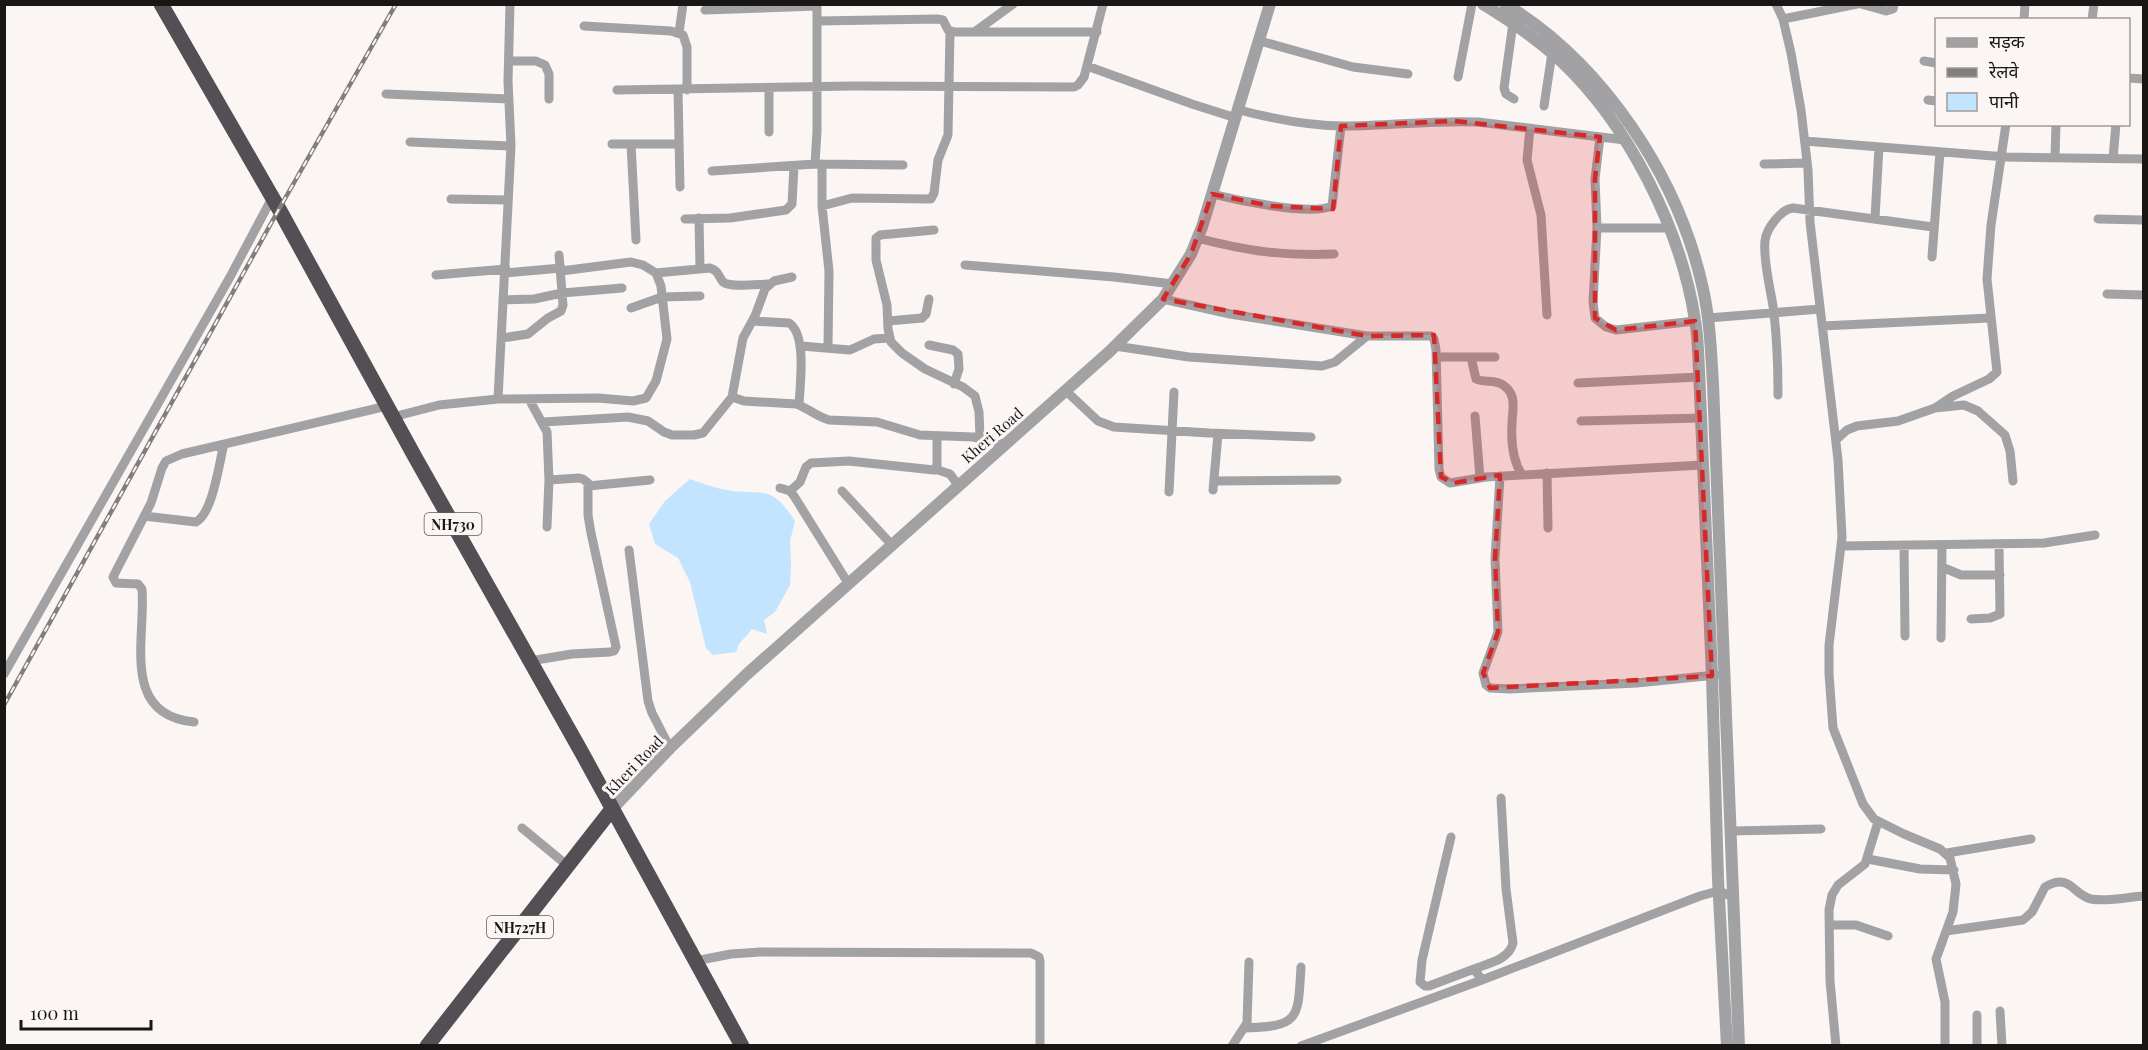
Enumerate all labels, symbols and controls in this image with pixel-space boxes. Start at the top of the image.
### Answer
legend [1935,18,2130,126]
text: सड़क [1989,29,2026,53]
text: रेलवे [1988,59,2020,83]
text: पानी [1989,89,2019,113]
street label: Kheri Road [957,403,1027,467]
road number: NH730 [424,513,482,535]
street label: Kheri Road [601,731,667,799]
road number: NH727H [487,916,553,938]
scale bar [21,993,152,1031]
text: 100 m [30,1001,79,1025]

